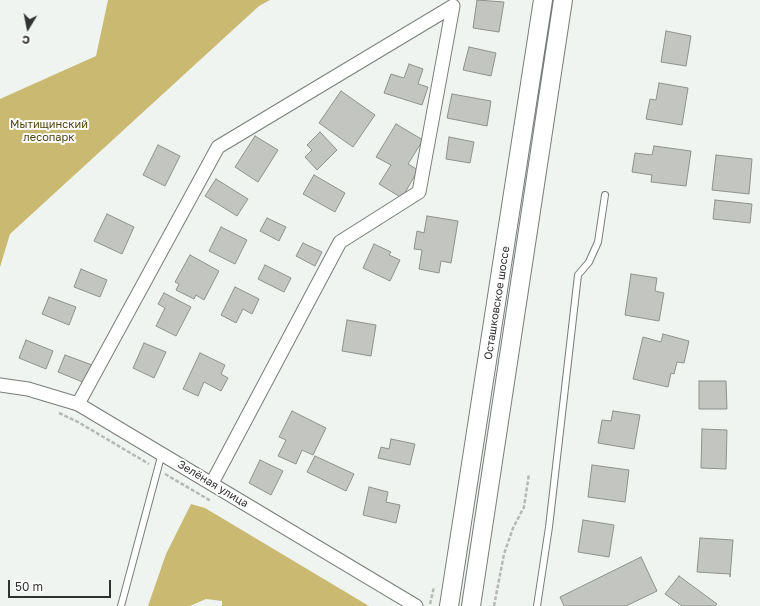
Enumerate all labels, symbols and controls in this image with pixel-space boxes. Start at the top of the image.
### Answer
north arrow [8,8,48,48]
text: С [21,33,31,47]
park label: Мытищинский лесопарк [10,118,88,144]
street label: Осташковское шоссе [481,245,513,361]
street label: Зелёная улица [175,458,251,510]
scale bar [10,572,113,598]
text: 50 m [15,579,43,594]

